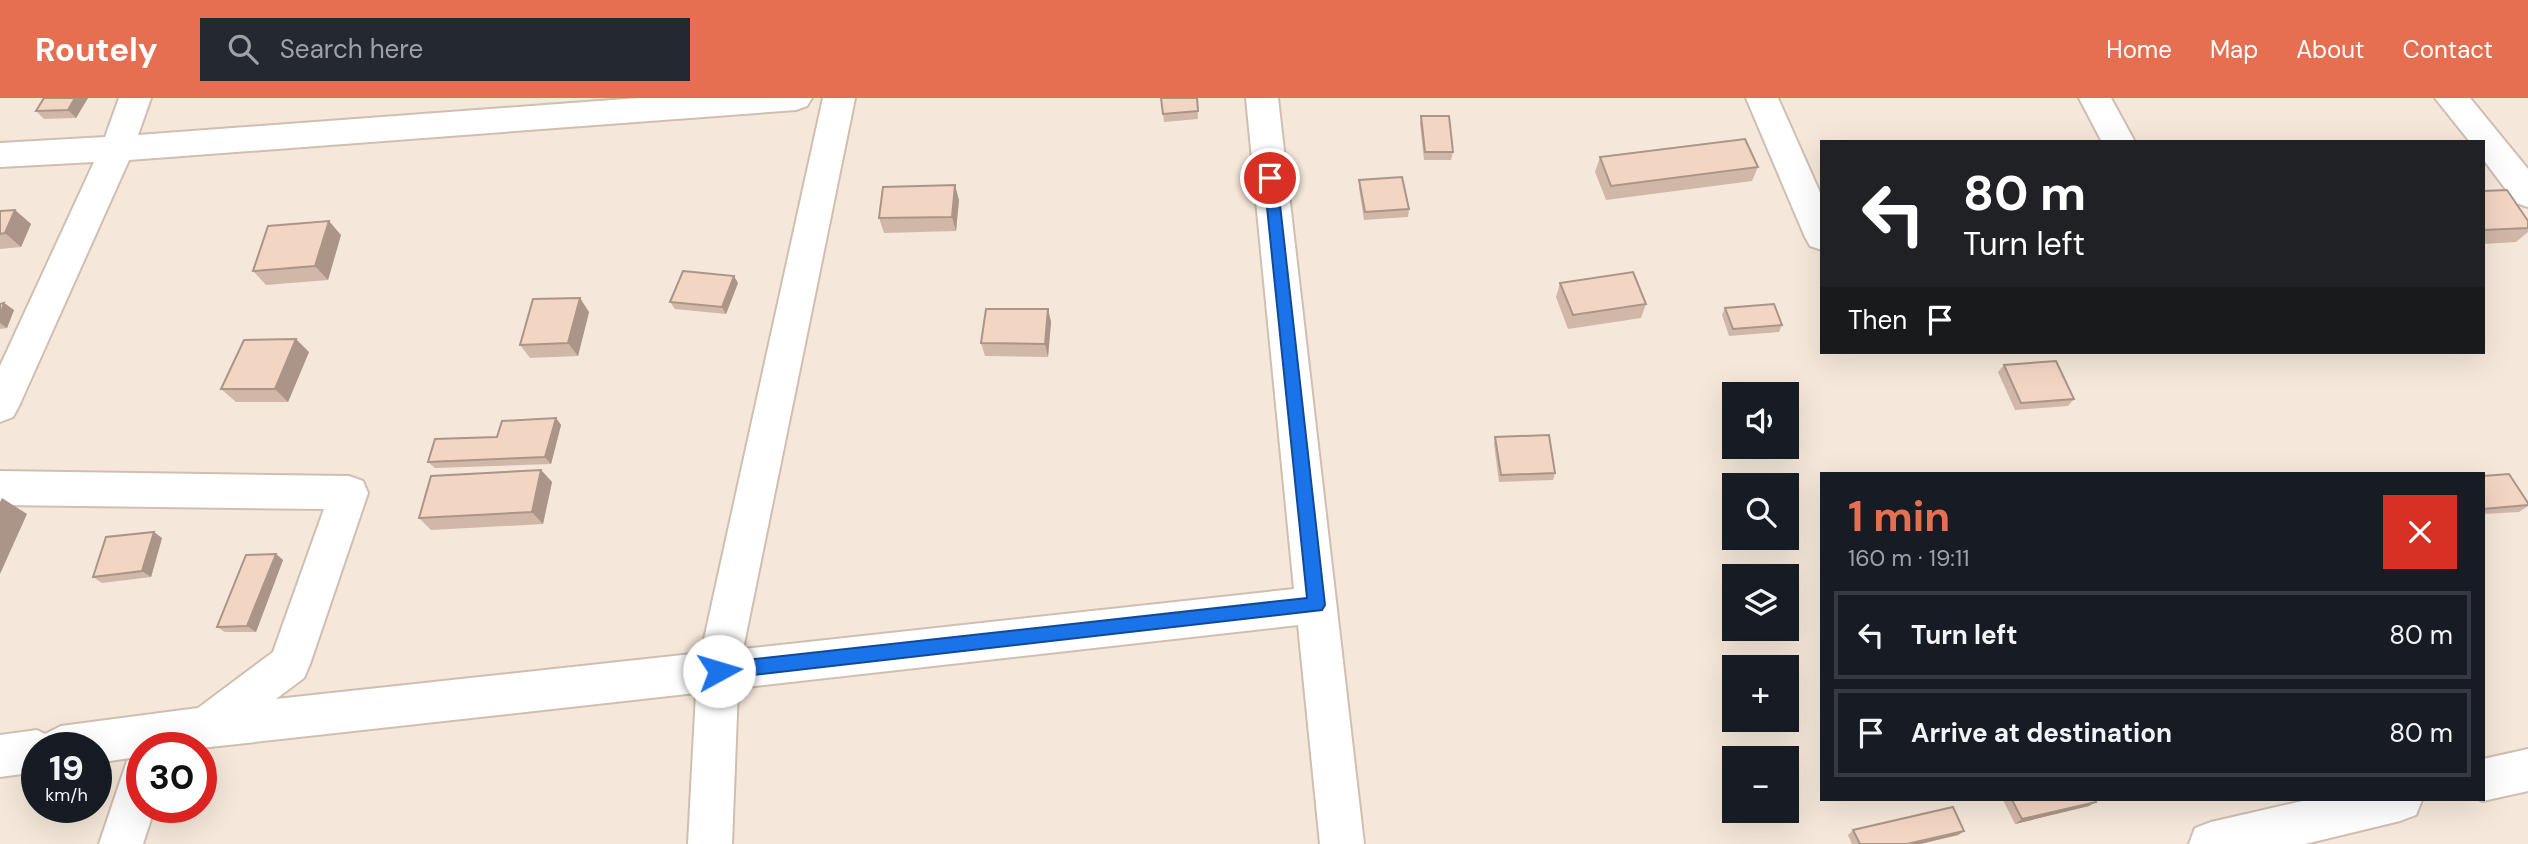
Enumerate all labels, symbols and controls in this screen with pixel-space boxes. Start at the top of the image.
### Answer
search box [200,18,690,81]
text: Routely [35,28,158,71]
icon: search [224,30,262,68]
text: Search here [280,32,423,66]
text: Home [2106,34,2172,65]
text: Map [2210,34,2258,65]
text: About [2296,34,2365,65]
text: Contact [2403,34,2493,65]
pin [1240,148,1300,208]
icon: arrive [1251,159,1289,197]
text: 80 m [1963,161,2086,225]
icon: left [1848,168,1939,259]
text: Turn left [1963,223,2085,265]
icon: arrive [1921,301,1959,339]
text: Then [1848,303,1907,337]
map controls [1722,382,1799,823]
button: sound [1722,382,1799,459]
button: search [1722,473,1799,550]
text: 1 min [1848,489,1950,544]
button: close [2383,495,2457,569]
text: 160 m · 19:11 [1848,543,1969,573]
button: layers [1722,564,1799,641]
icon: left [1852,616,1890,654]
text: Turn left [1911,618,2018,652]
text: 80 m [2389,618,2453,652]
position arrow [682,634,756,708]
button: + [1722,655,1799,732]
icon: arrive [1852,714,1890,752]
text: Arrive at destination [1911,716,2172,750]
text: 80 m [2389,716,2453,750]
speed limit sign: 30 [126,732,217,823]
text: 19 [49,745,84,791]
button: − [1722,746,1799,823]
text: km/h [45,783,88,807]

